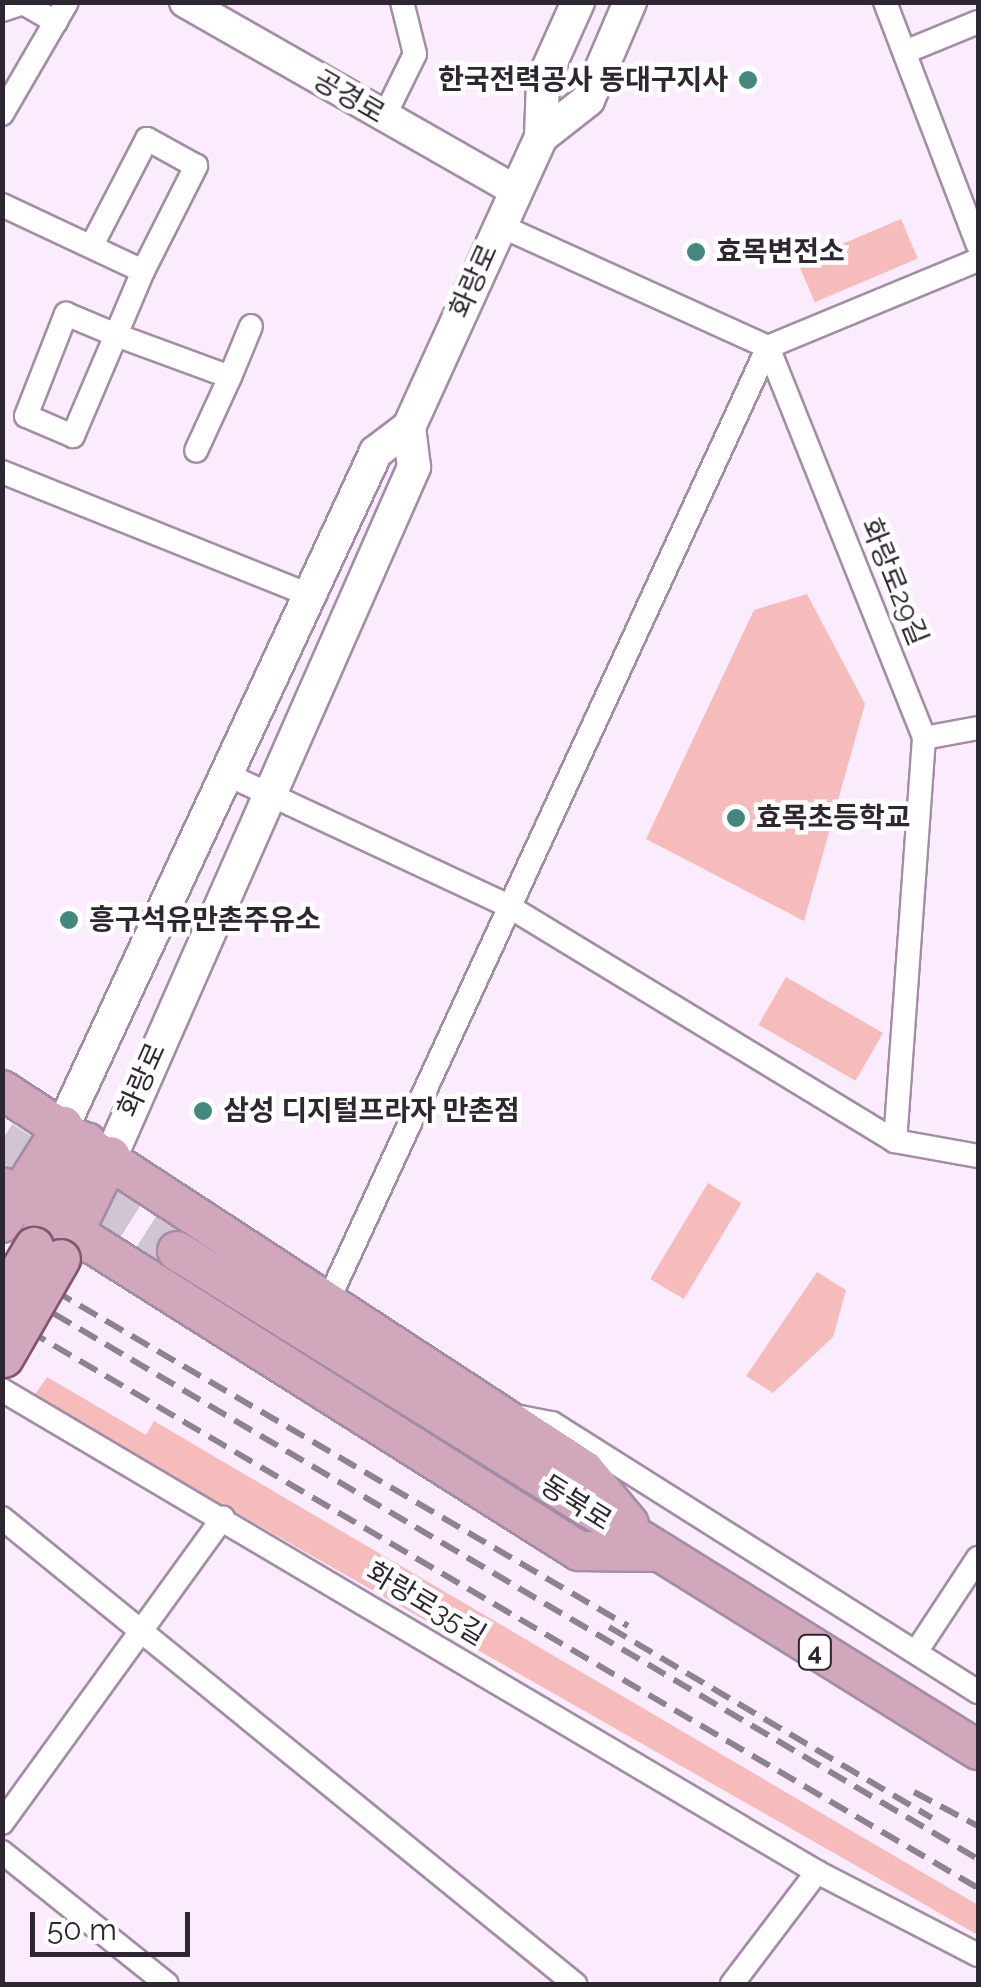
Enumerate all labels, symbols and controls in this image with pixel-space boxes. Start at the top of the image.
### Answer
street label: 공경로 [307,63,391,131]
place label: 한국전력공사 동대구지사 [438,63,728,97]
marker: 한국전력공사 동대구지사 [737,69,759,91]
place label: 효목변전소 [716,235,845,269]
street label: 화랑로 [443,239,505,323]
marker: 효목변전소 [685,241,707,263]
street label: 화랑로29길 [853,514,935,650]
place label: 효목초등학교 [756,801,911,835]
marker: 효목초등학교 [725,807,747,829]
place label: 흥구석유만촌주유소 [89,903,321,937]
marker: 흥구석유만촌주유소 [58,909,80,931]
street label: 화랑로 [111,1038,173,1122]
place label: 삼성 디지털프라자 만촌점 [223,1094,520,1128]
marker: 삼성 디지털프라자 만촌점 [192,1100,214,1122]
street label: 동북로 [534,1468,618,1538]
street label: 화랑로35길 [360,1555,492,1653]
road number: 4 [798,1632,832,1672]
scale bar [35,1892,195,1954]
text: 50 m [47,1912,117,1947]

